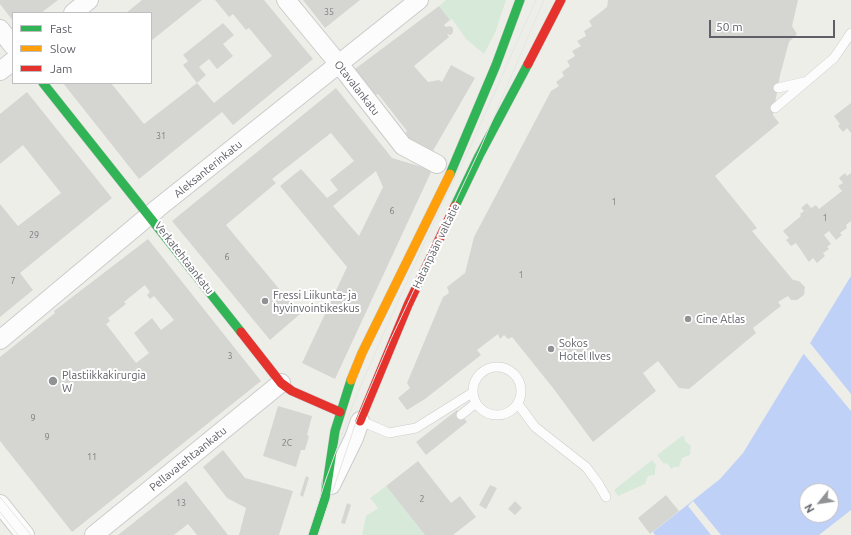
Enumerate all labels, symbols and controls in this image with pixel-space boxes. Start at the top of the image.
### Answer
house number: 35 [324,7,334,17]
legend [12,12,152,84]
scale bar [711,12,837,38]
text: 50 m [716,20,743,33]
text: Fast [50,22,72,35]
text: Slow [50,42,76,55]
street label: Otavalankatu [331,58,383,118]
text: Jam [50,62,72,75]
house number: 31 [156,131,166,141]
street label: Aleksanterinkatu [171,138,245,200]
house number: 1 [611,197,617,207]
street label: Hatanpään valtatie [410,201,462,291]
house number: 6 [389,206,395,216]
house number: 1 [822,213,828,223]
street label: Verkatehtaankatu [152,219,216,297]
house number: 29 [29,230,39,240]
house number: 6 [224,252,230,262]
house number: 1 [518,270,524,280]
house number: 7 [10,276,16,286]
place label: Fressi Liikunta- ja hyvinvointikeskus [273,288,360,314]
marker: Fressi Liikunta- ja hyvinvointikeskus [260,296,270,306]
place label: Cine Atlas [696,312,745,326]
marker: Cine Atlas [683,314,693,324]
place label: Sokos Hotel Ilves [559,336,611,362]
marker: Sokos Hotel Ilves [546,344,556,354]
house number: 3 [227,351,233,361]
place label: Plastiikkakirurgia W [62,368,146,394]
marker: Plastiikkakirurgia W [47,375,59,387]
house number: 9 [30,413,36,423]
street label: Pellavatehtaankatu [147,424,229,494]
house number: 9 [44,432,50,442]
house number: 2C [282,438,292,448]
house number: 11 [87,452,97,462]
north arrow [799,483,839,523]
house number: 2 [419,494,425,504]
house number: 13 [176,498,186,508]
text: N [802,502,817,515]

